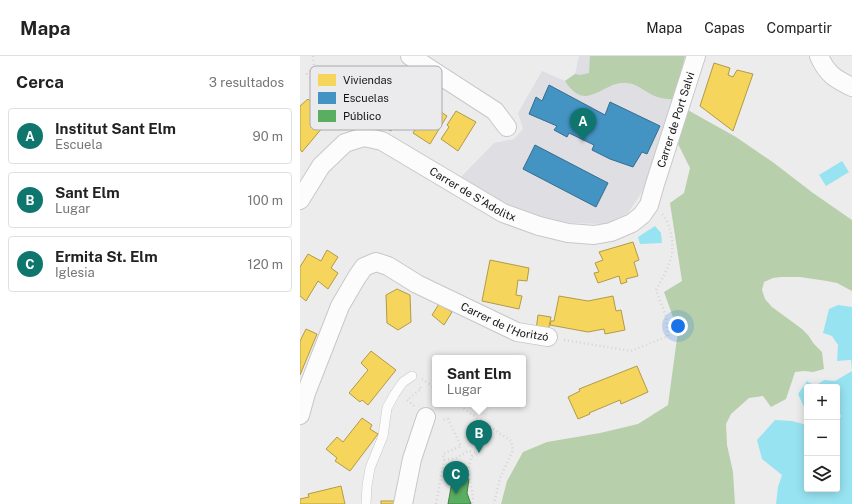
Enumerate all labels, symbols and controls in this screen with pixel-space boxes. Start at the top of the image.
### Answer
text: Mapa [20,17,70,39]
text: Mapa [646,20,682,36]
text: Capas [704,20,745,36]
text: Compartir [767,20,832,36]
legend [310,66,442,130]
street label: Carrer de Port Salvi [655,70,697,169]
text: Cerca [16,72,64,92]
text: Viviendas [343,74,393,86]
text: 3 resultados [209,75,284,90]
text: Escuelas [343,92,389,104]
pin: A [570,108,596,141]
text: Público [343,110,381,122]
text: Institut Sant Elm [55,120,176,137]
text: A [25,129,35,144]
text: 90 m [253,129,283,144]
text: Escuela [55,137,103,152]
street label: Carrer de S'Adolitx [428,165,518,223]
text: Sant Elm [55,184,120,201]
text: B [26,193,34,208]
text: 100 m [247,193,283,208]
text: Lugar [55,201,90,216]
text: Ermita St. Elm [55,248,158,265]
text: C [25,257,35,272]
text: 120 m [248,257,283,272]
text: Iglesia [55,265,95,280]
street label: Carrer de l'Horitzó [459,300,550,343]
your location [668,316,688,336]
popup [432,355,526,407]
text: Sant Elm [447,365,511,382]
text: Lugar [447,382,482,397]
map controls [804,384,840,492]
button: + [804,384,840,420]
pin: B [466,420,492,453]
button: − [804,420,840,456]
button: layers [804,456,840,492]
pin: C [443,461,469,494]

